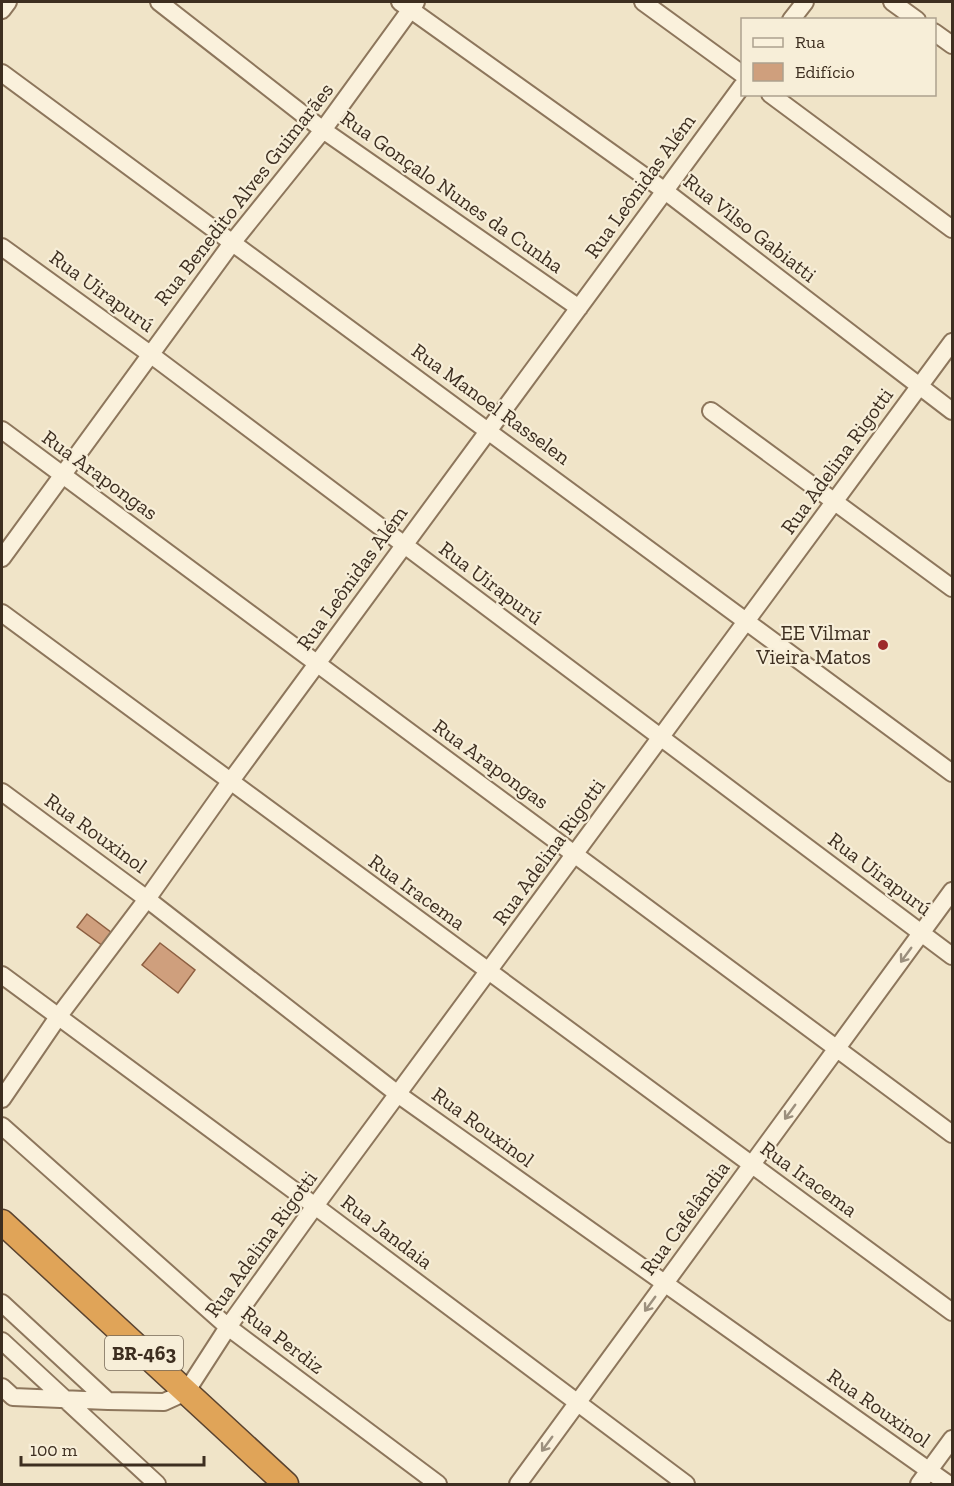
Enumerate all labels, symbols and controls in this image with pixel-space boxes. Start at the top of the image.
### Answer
legend [741,18,936,96]
text: Rua [795,31,825,53]
text: Edifício [795,61,855,83]
street label: Rua Benedito Alves Guimarães [149,77,338,310]
street label: Rua Gonçalo Nunes da Cunha [336,105,569,278]
street label: Rua Leônidas Além [579,109,700,263]
street label: Rua Vilso Gabiatti [679,168,822,287]
street label: Rua Uirapurú [45,244,160,337]
street label: Rua Manoel Rasselen [407,338,575,470]
street label: Rua Adelina Rigotti [775,383,898,539]
street label: Rua Arapongas [38,424,163,525]
street label: Rua Leônidas Além [291,501,412,655]
street label: Rua Uirapurú [435,536,548,630]
place label: EE Vilmar Vieira Matos [755,620,871,669]
marker: EE Vilmar Vieira Matos [876,638,890,652]
street label: Rua Arapongas [429,713,554,814]
street label: Rua Adelina Rigotti [487,774,610,930]
street label: Rua Rouxinol [40,787,153,878]
street label: Rua Uirapurú [824,827,937,921]
street label: Rua Iracema [364,848,470,935]
one-way arrow [899,947,912,963]
street label: Rua Rouxinol [427,1081,540,1172]
one-way arrow [784,1104,796,1120]
street label: Rua Iracema [756,1135,862,1222]
street label: Rua Cafelândia [635,1156,734,1280]
street label: Rua Adelina Rigotti [199,1166,322,1322]
street label: Rua Jandaia [337,1189,438,1274]
one-way arrow [644,1295,656,1311]
street label: Rua Perdiz [237,1300,330,1379]
road number: BR-463 [105,1336,183,1370]
street label: Rua Rouxinol [823,1363,936,1452]
scale bar [21,1429,204,1467]
one-way arrow [541,1436,554,1452]
text: 100 m [30,1439,78,1461]

